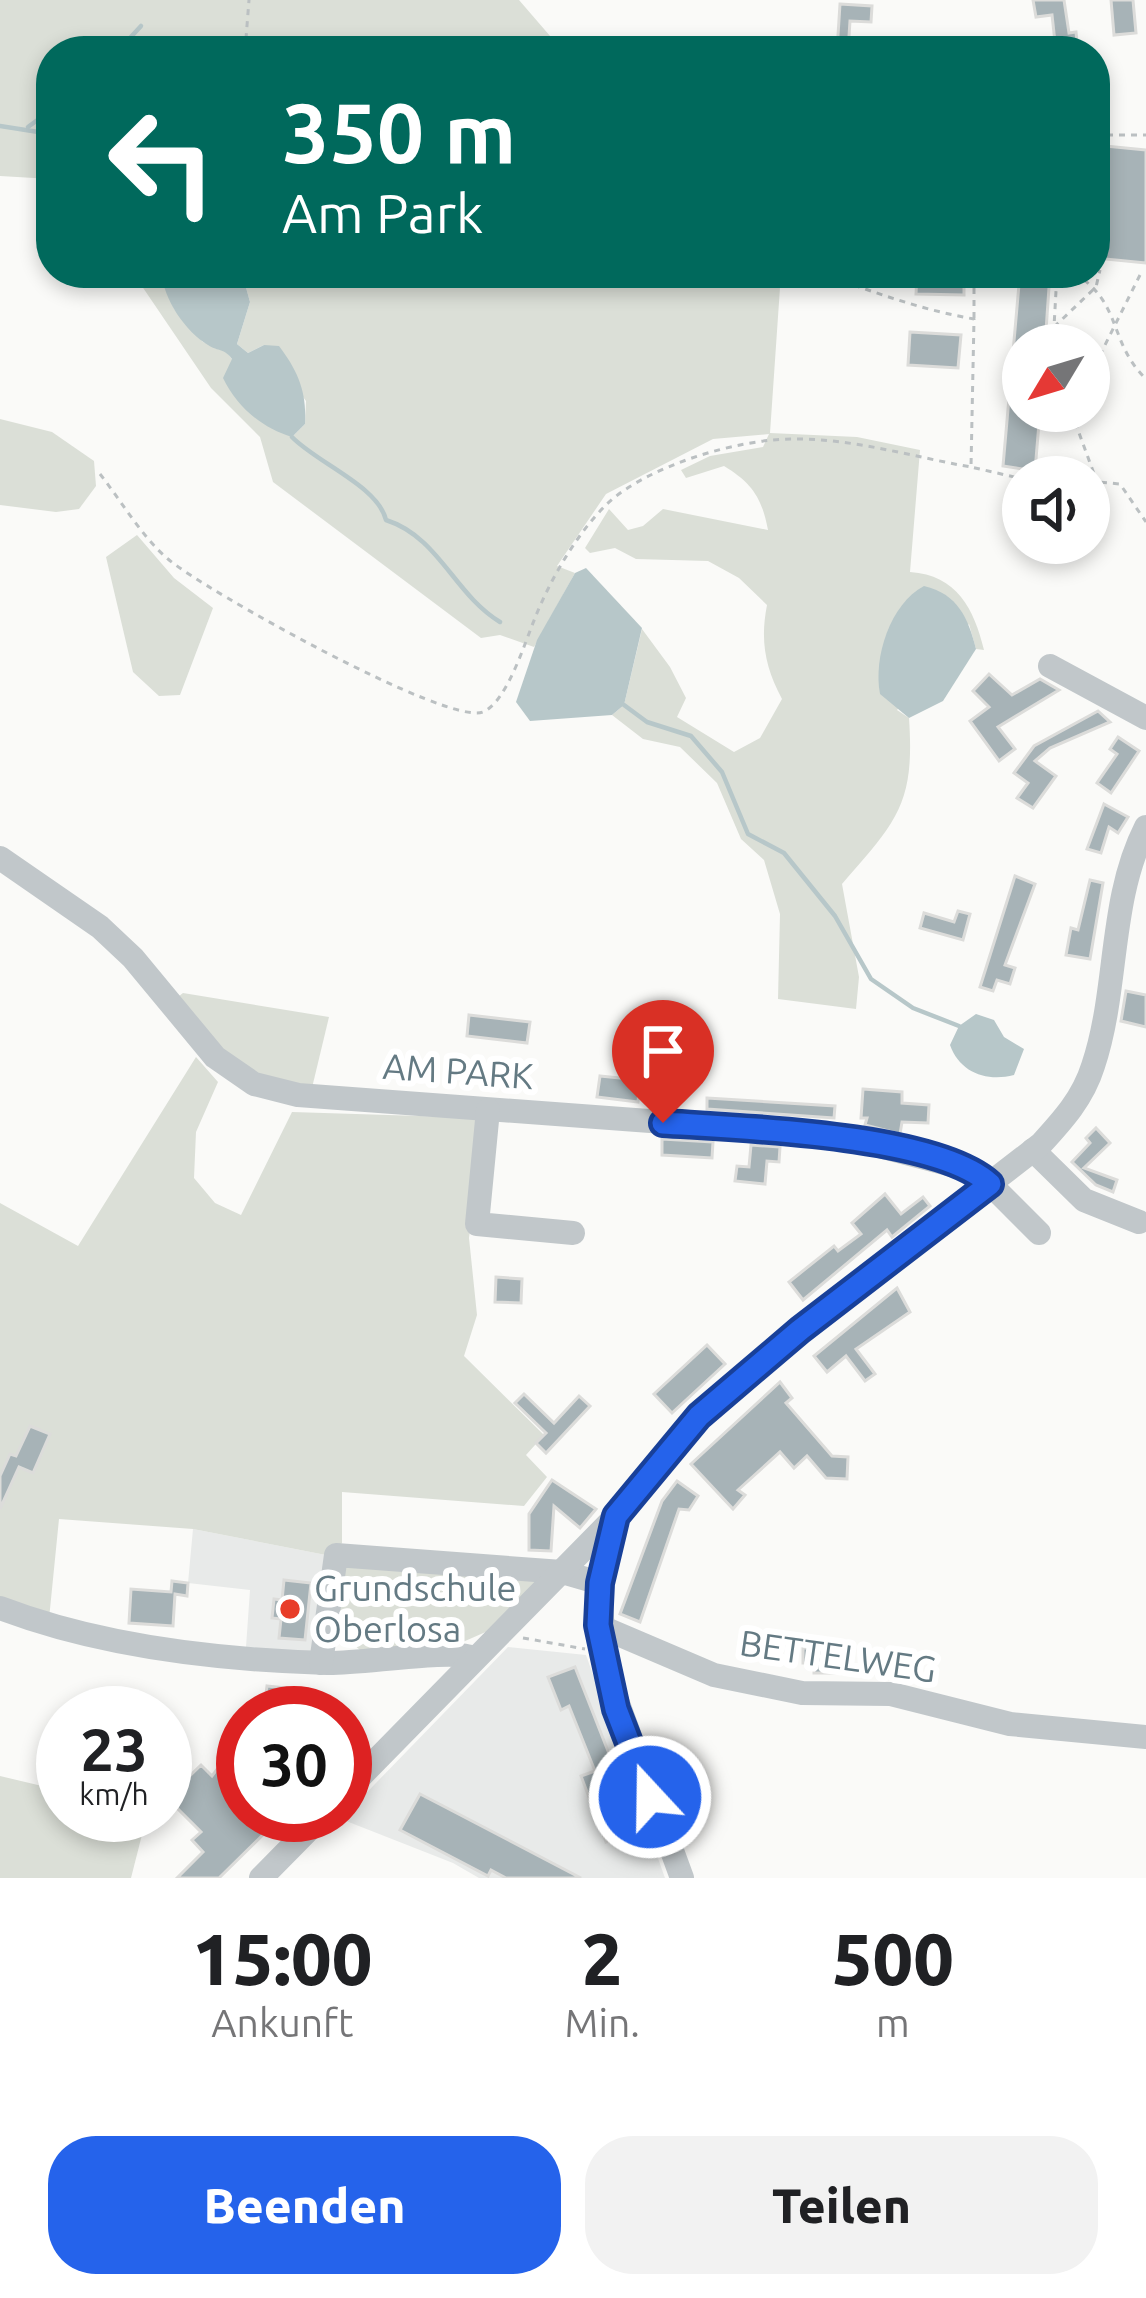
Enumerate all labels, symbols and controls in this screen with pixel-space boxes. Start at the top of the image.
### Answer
icon: left [84,84,240,240]
text: 350 m [282,85,516,179]
text: Am Park [282,183,483,243]
north arrow [1002,324,1110,432]
map controls [1002,324,1110,564]
button: sound [1002,456,1110,564]
pin [612,1000,714,1123]
icon: arrive [630,1018,696,1084]
street label: AM PARK [381,1045,535,1096]
place label: Grundschule Oberlosa [314,1567,516,1649]
marker: Grundschule Oberlosa [277,1596,303,1622]
street label: BETTELWEG [737,1621,939,1690]
speed limit sign: 30 [216,1686,372,1842]
text: 23 [80,1715,148,1782]
position arrow [587,1734,713,1860]
text: km/h [79,1777,149,1811]
text: 15:00 [192,1918,372,1999]
text: 2 [582,1918,622,1999]
text: 500 [832,1918,954,1999]
text: Ankunft [211,2001,353,2044]
text: Min. [565,2001,640,2044]
text: m [876,2001,910,2044]
button: Beenden [48,2136,561,2274]
button: Teilen [585,2136,1098,2274]

